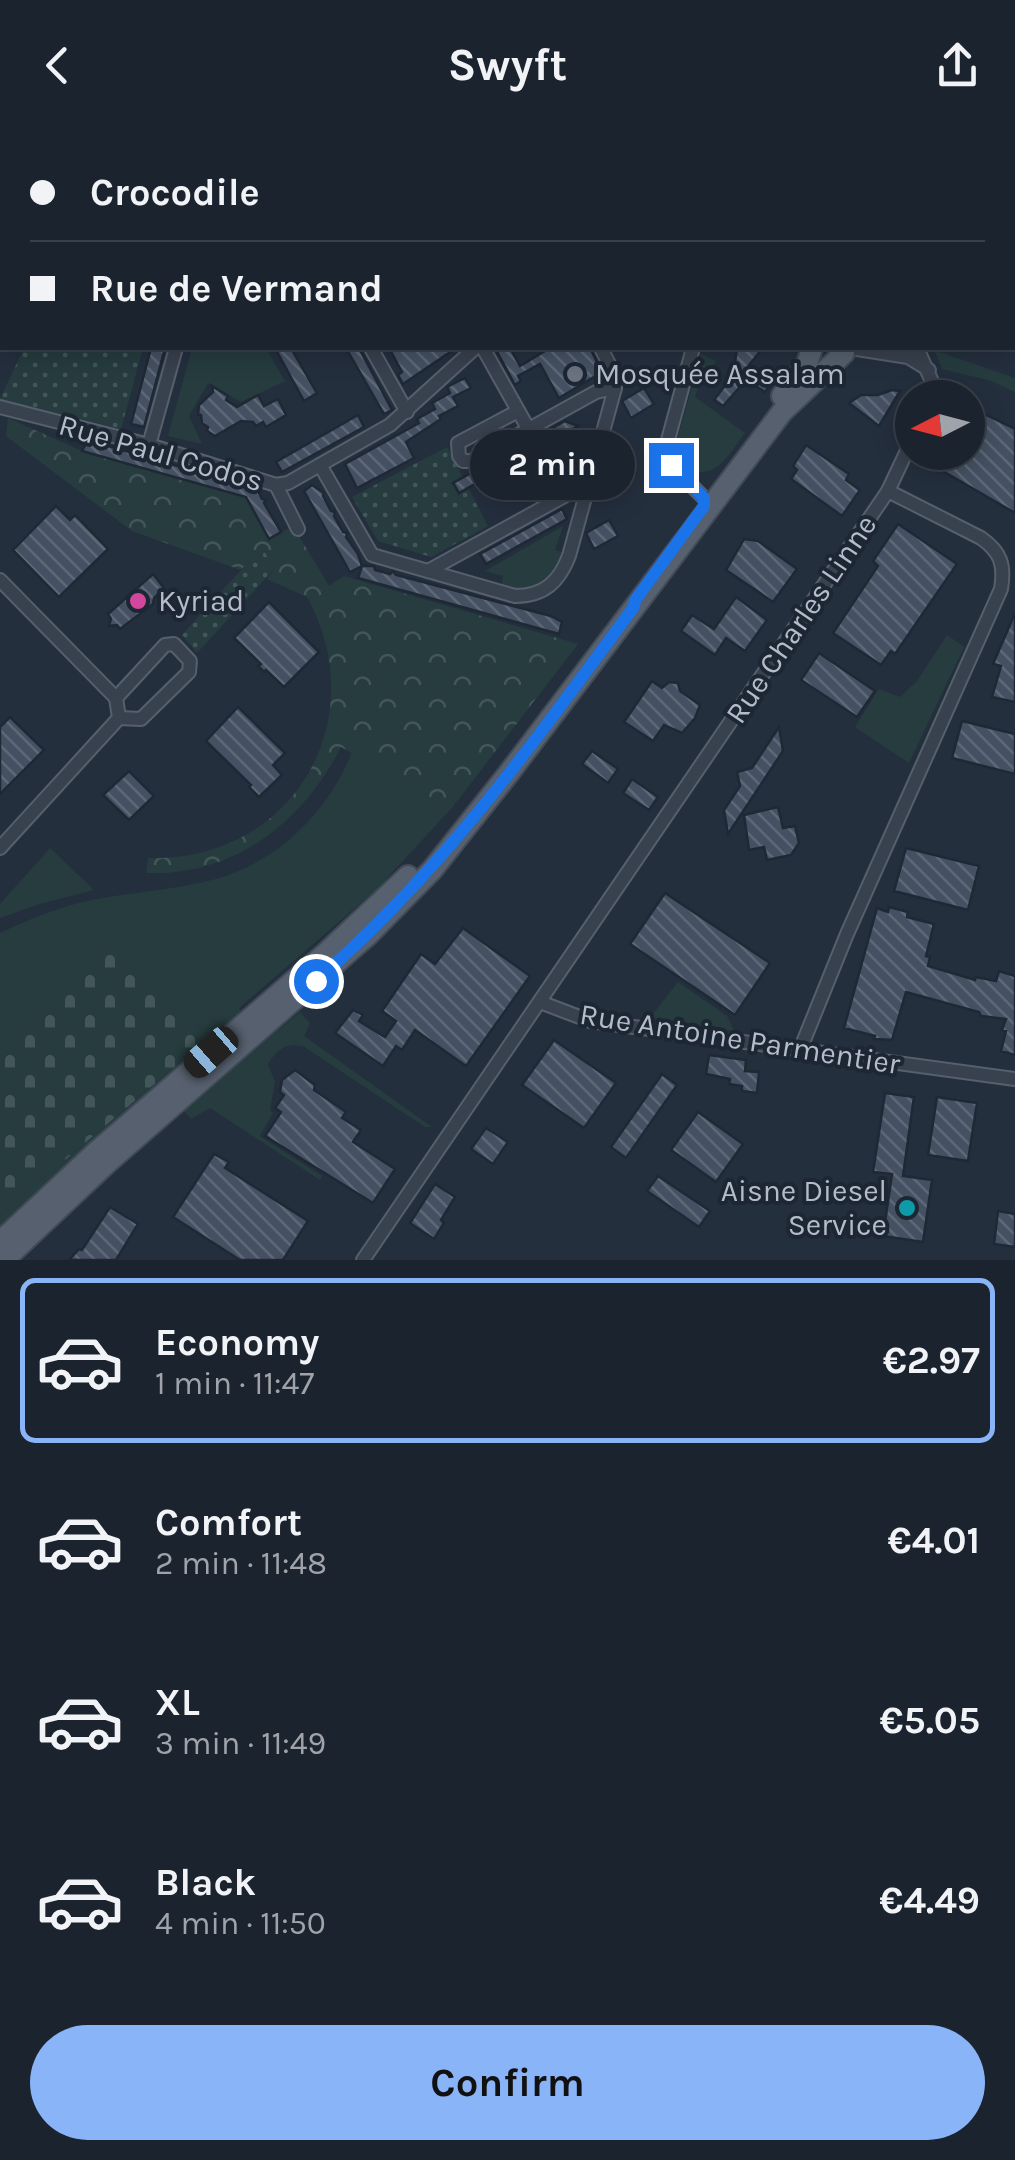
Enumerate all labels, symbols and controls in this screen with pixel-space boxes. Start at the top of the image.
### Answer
icon: back [30,38,85,93]
icon: share [930,38,985,93]
text: Swyft [448,39,567,91]
text: Crocodile [90,170,260,215]
text: Rue de Vermand [90,266,383,311]
place label: Mosquée Assalam [595,356,844,392]
marker: Mosquée Assalam [564,363,586,385]
north arrow [895,380,985,470]
map controls [895,380,985,470]
street label: Rue Paul Codos [55,407,267,499]
callout: 2 min [471,430,636,500]
route end [649,443,694,488]
text: 2 min [508,446,597,483]
street label: Rue Charles Linne [718,508,884,730]
place label: Kyriad [158,583,244,619]
marker: Kyriad [127,590,149,612]
route start [294,959,339,1004]
street label: Rue Antoine Parmentier [577,996,903,1082]
car [179,1021,243,1083]
place label: Aisne Diesel Service [721,1173,887,1243]
marker: Aisne Diesel Service [896,1197,918,1219]
icon: car [35,1316,125,1406]
text: Economy [155,1320,319,1365]
text: €2.97 [883,1338,980,1383]
text: 1 min · 11:47 [155,1365,314,1402]
icon: car [35,1496,125,1586]
text: Comfort [155,1500,302,1545]
text: €4.01 [888,1518,980,1563]
text: 2 min · 11:48 [155,1545,327,1582]
icon: car [35,1676,125,1766]
text: XL [155,1680,200,1725]
text: €5.05 [879,1698,980,1743]
text: 3 min · 11:49 [155,1725,326,1762]
icon: car [35,1856,125,1946]
text: Black [155,1860,256,1905]
text: €4.49 [879,1878,980,1923]
text: 4 min · 11:50 [155,1905,326,1942]
button: Confirm [30,2025,985,2140]

